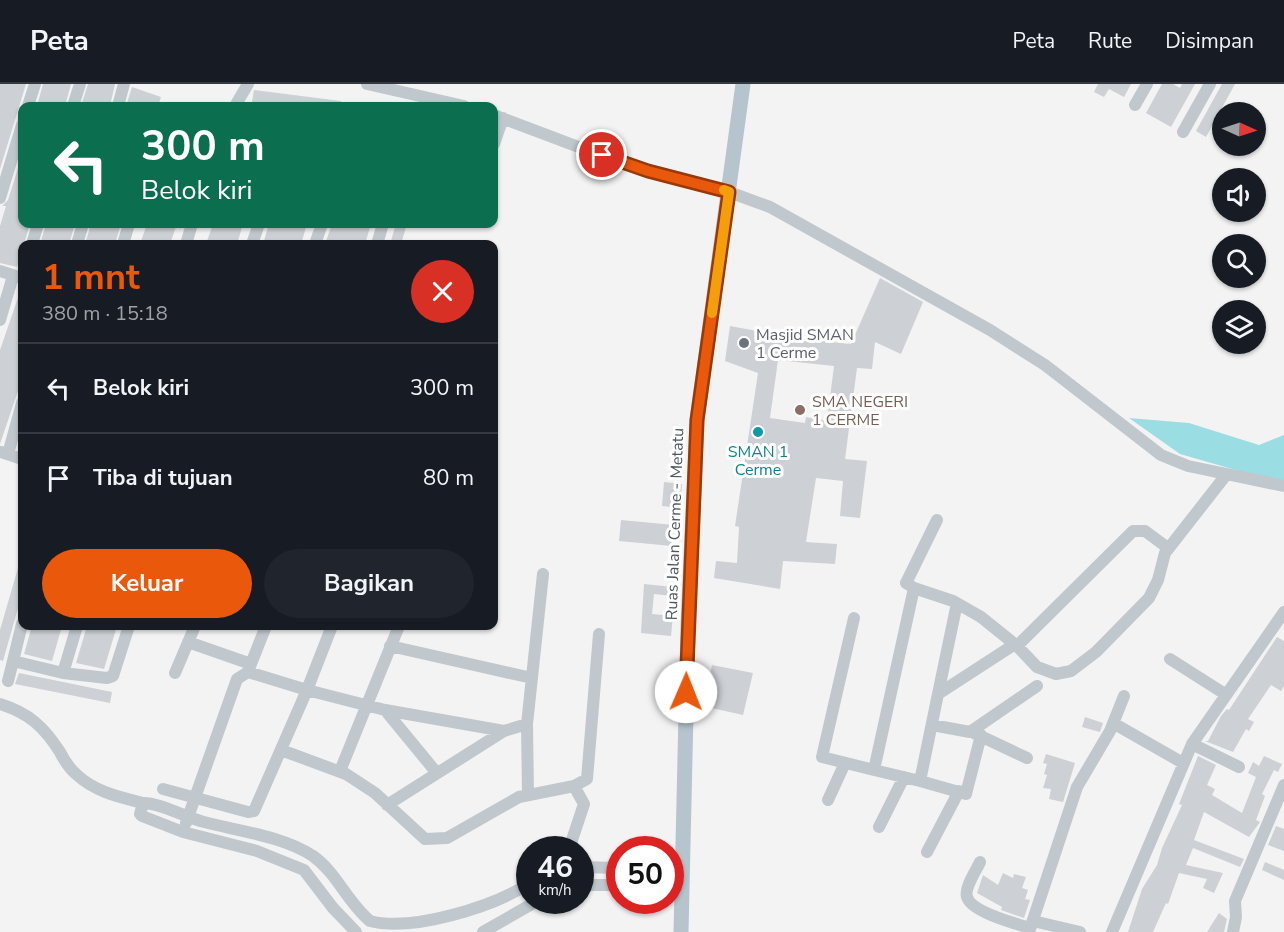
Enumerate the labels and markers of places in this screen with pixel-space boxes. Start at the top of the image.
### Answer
pin [576,129,627,180]
place label: Masjid SMAN 1 Cerme [756,324,854,364]
marker: Masjid SMAN 1 Cerme [737,336,751,350]
place label: SMA NEGERI 1 CERME [812,391,908,431]
marker: SMA NEGERI 1 CERME [793,403,807,417]
marker: SMAN 1 Cerme [751,425,765,439]
place label: SMAN 1 Cerme [728,441,788,481]

